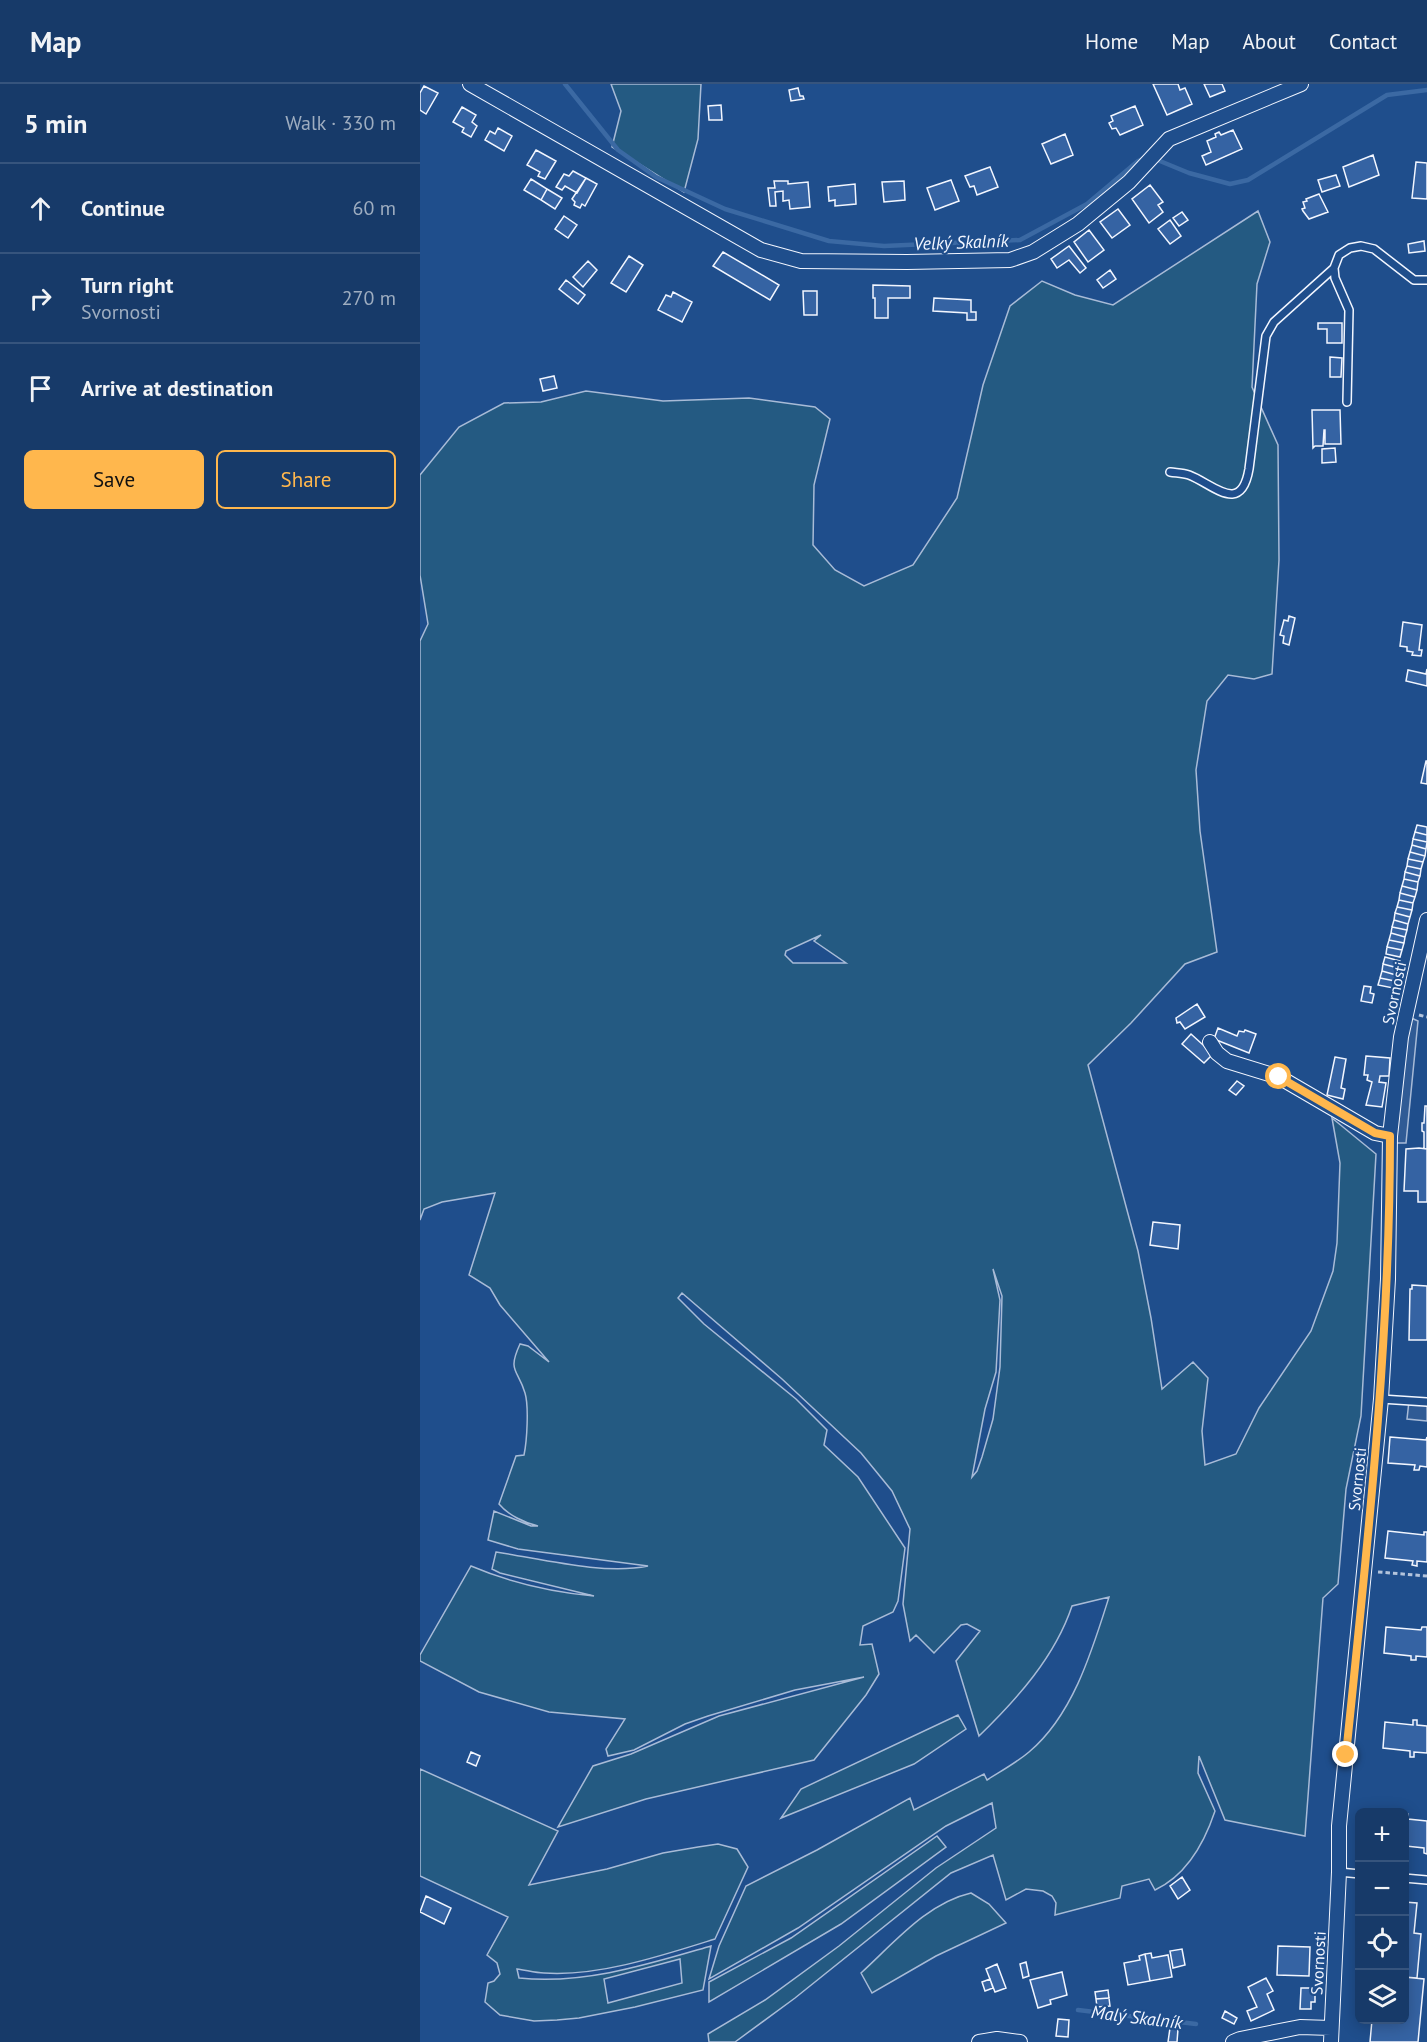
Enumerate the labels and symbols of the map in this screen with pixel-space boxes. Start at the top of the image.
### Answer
water label: Velký Skalník [913,229,1010,255]
street label: Svornosti [1378,960,1410,1026]
route start [1265,1063,1291,1089]
street label: Svornosti [1344,1446,1370,1512]
route end [1332,1741,1358,1767]
street label: Svornosti [1306,1931,1330,1995]
water label: Malý Skalník [1090,2000,1185,2034]

